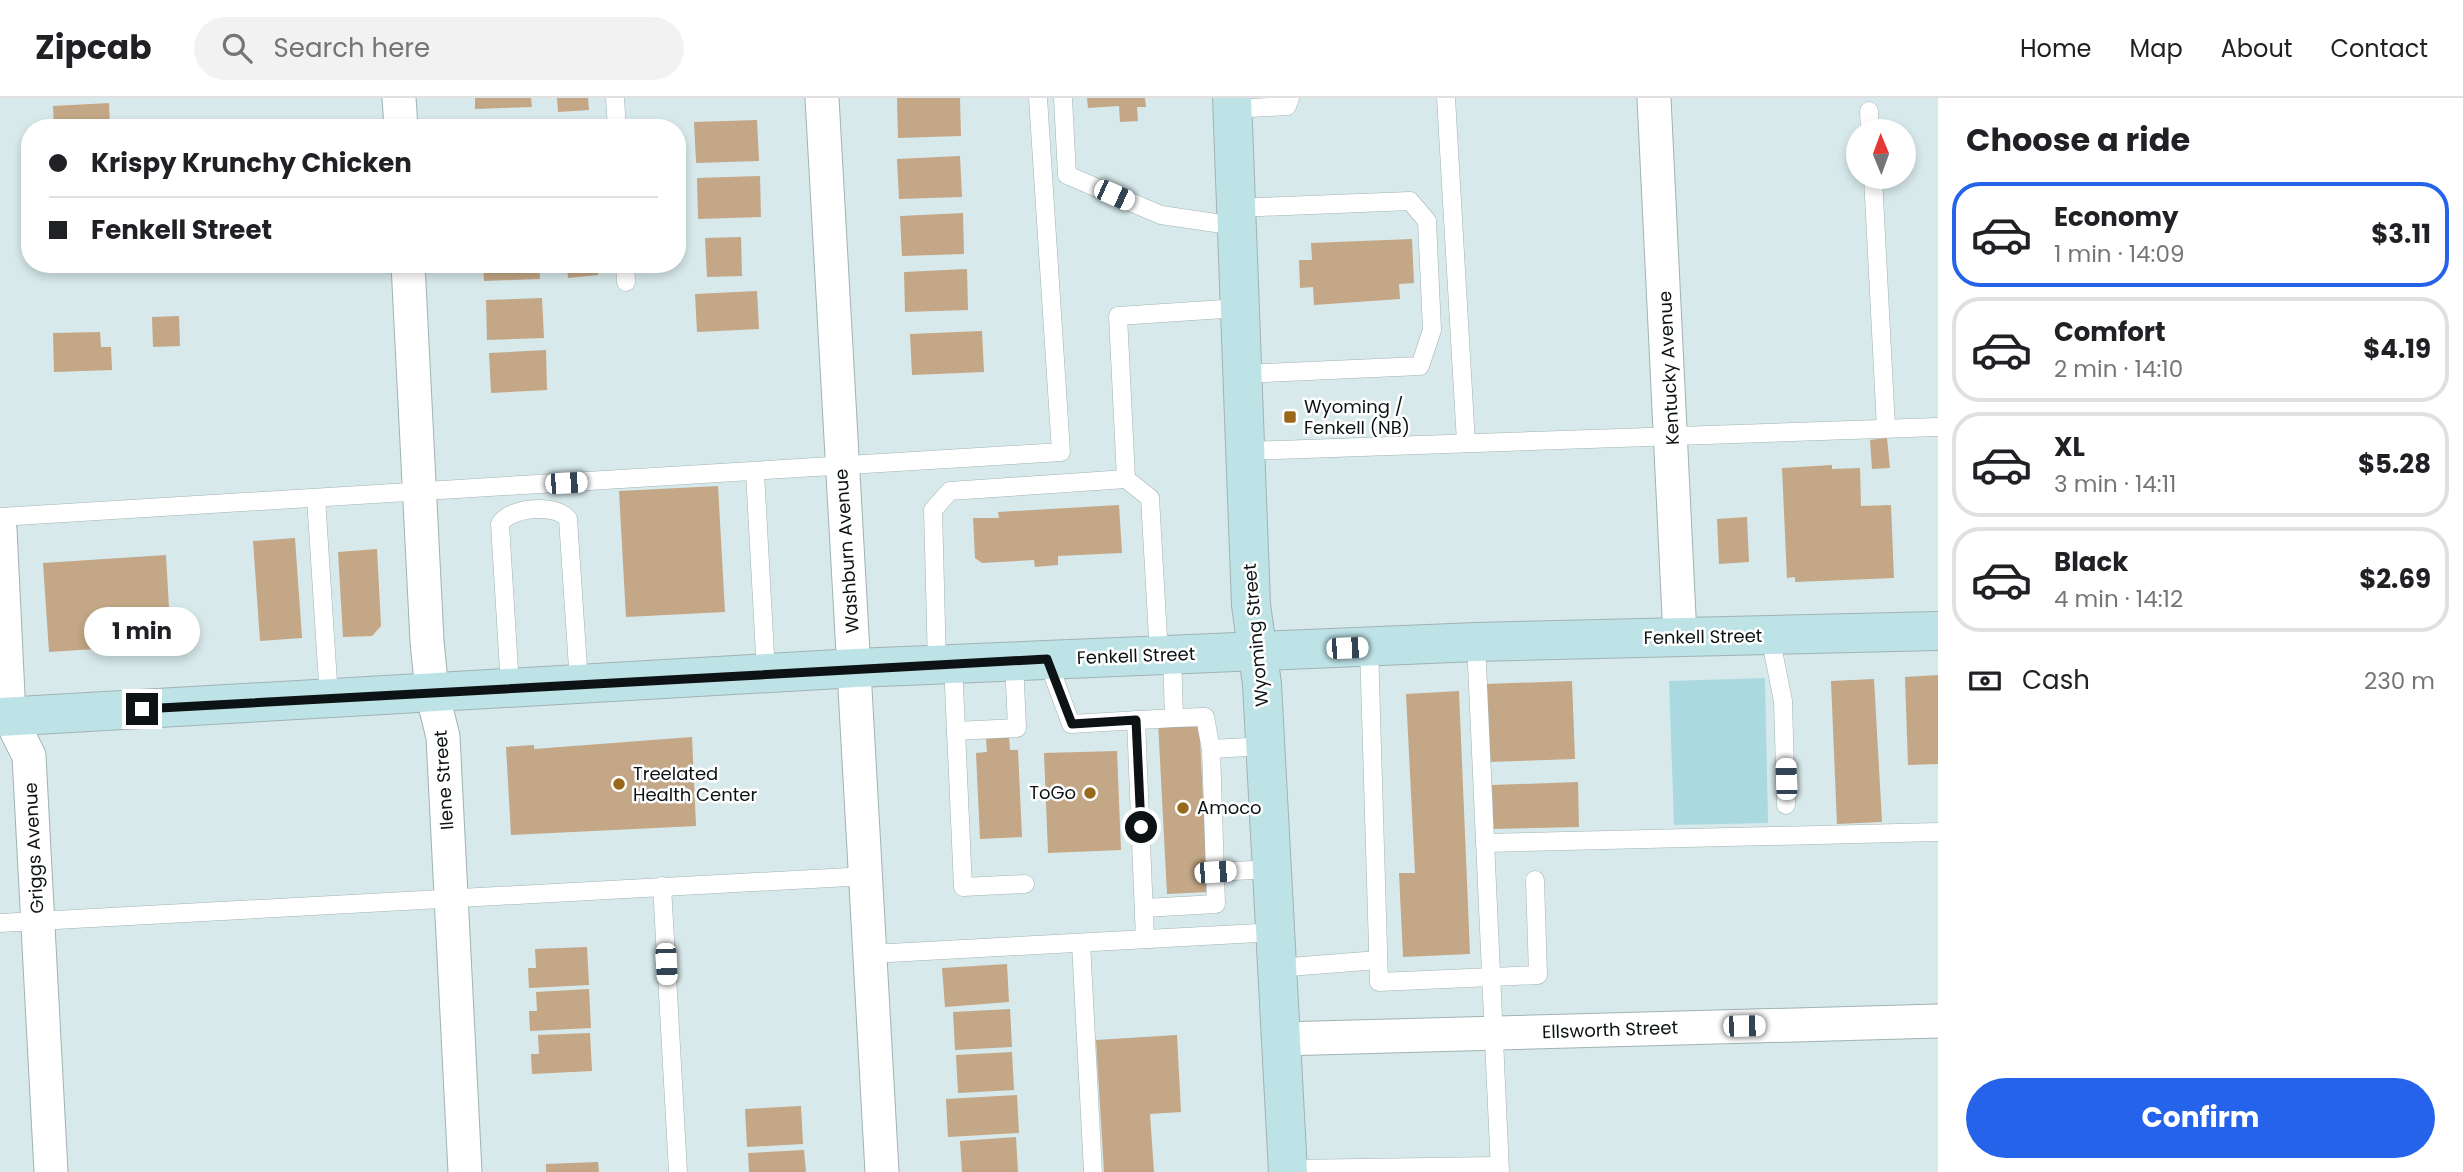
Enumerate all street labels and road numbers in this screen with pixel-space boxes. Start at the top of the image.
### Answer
street label: Kentucky Avenue [1652,290,1685,446]
street label: Washburn Avenue [828,468,865,634]
street label: Wyoming Street [1237,563,1274,708]
street label: Fenkell Street [1644,623,1762,650]
street label: Fenkell Street [1076,641,1196,670]
street label: Ilene Street [428,729,459,831]
street label: Griggs Avenue [18,782,49,914]
street label: Ellsworth Street [1542,1015,1678,1044]

